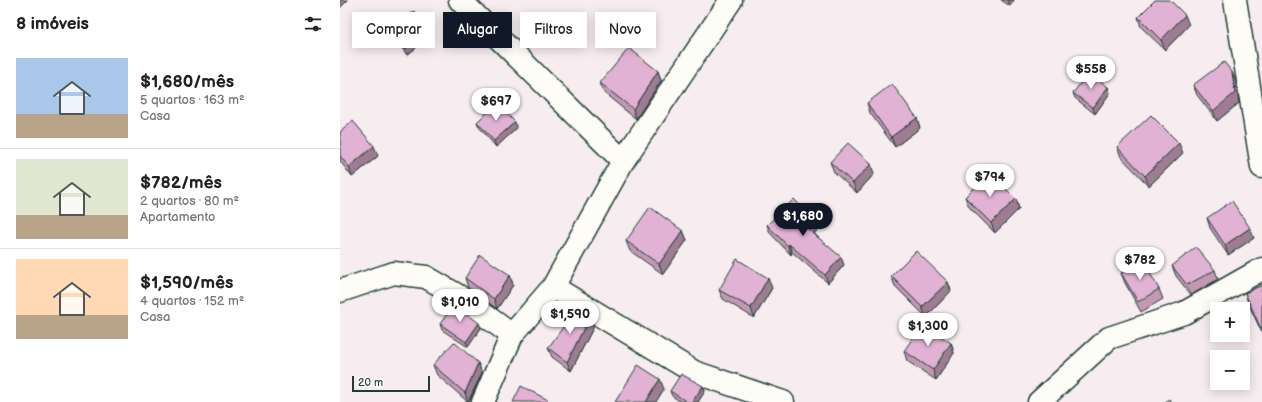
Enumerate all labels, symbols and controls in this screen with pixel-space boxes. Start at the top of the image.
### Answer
chip: Comprar [352,12,435,48]
chip: Alugar [443,12,512,48]
chip: Filtros [520,12,587,48]
chip: Novo [595,12,656,48]
icon: filters [302,13,324,35]
text: 8 imóveis [16,14,89,34]
pin: $558 [1067,56,1115,90]
text: $558 [1075,61,1107,77]
text: $1,680/mês [140,72,234,92]
icon: home [48,74,96,122]
pin: $697 [472,88,520,122]
text: 5 quartos · 163 m² [140,92,245,108]
text: $697 [480,93,512,109]
text: Casa [140,108,170,124]
pin: $794 [966,164,1014,198]
text: $794 [974,169,1006,185]
text: $782/mês [140,173,222,193]
icon: home [48,175,96,223]
text: 2 quartos · 80 m² [140,193,239,209]
pin: $1,680 [770,203,836,237]
text: $1,680 [783,208,823,224]
text: Apartamento [140,209,215,225]
pin: $782 [1116,247,1164,281]
text: $782 [1124,252,1156,268]
text: $1,590/mês [140,273,233,293]
icon: home [48,275,96,323]
pin: $1,010 [427,289,493,323]
text: 4 quartos · 152 m² [140,293,244,309]
text: $1,010 [441,294,479,310]
pin: $1,590 [537,301,603,335]
map controls [1210,302,1250,390]
button: + [1210,302,1250,342]
text: $1,590 [550,306,590,322]
text: Casa [140,309,170,325]
pin: $1,300 [895,313,961,347]
text: $1,300 [908,318,948,334]
button: − [1210,350,1250,390]
scale bar [352,374,430,393]
text: 20 m [358,376,383,389]

